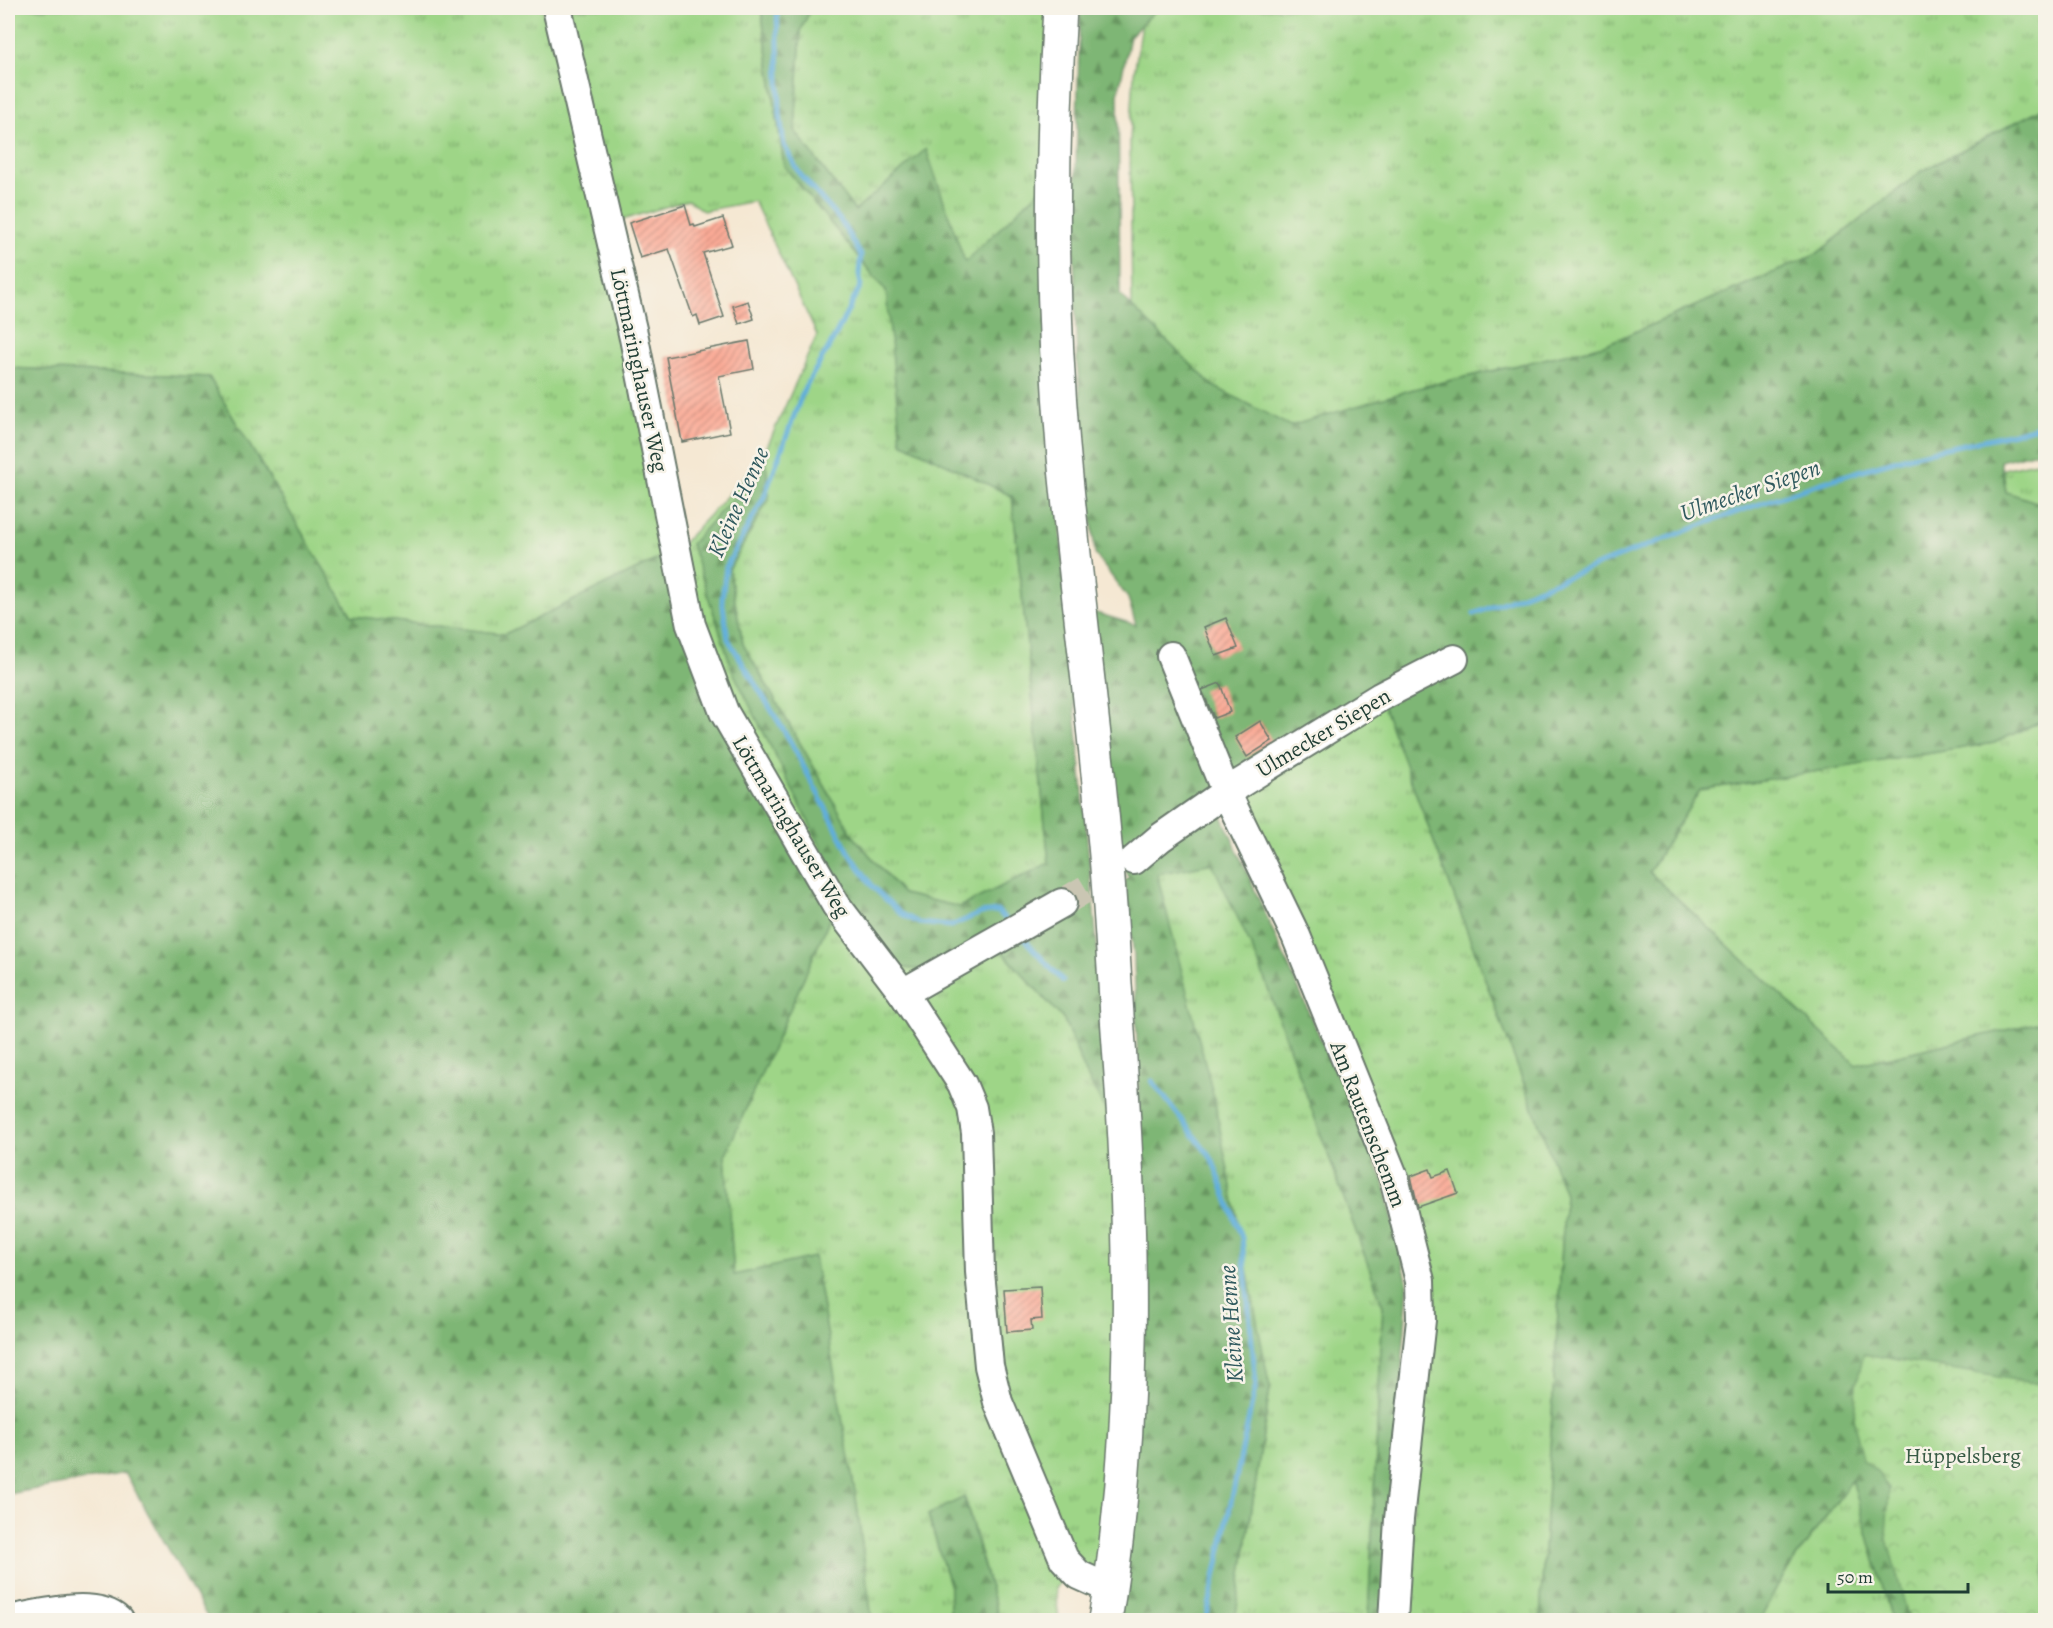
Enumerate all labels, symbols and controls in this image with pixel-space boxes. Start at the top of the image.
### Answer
street label: Löttmaringhauser Weg [603,265,675,475]
water label: Kleine Henne [699,441,777,562]
water label: Ulmecker Siepen [1676,451,1824,529]
street label: Ulmecker Siepen [1251,681,1396,785]
street label: Löttmaringhauser Weg [725,730,858,923]
street label: Am Rautenschemm [1322,1036,1414,1212]
water label: Kleine Henne [1211,1264,1251,1384]
park label: Hüppelsberg [1905,1441,2021,1471]
scale bar [1828,1556,1968,1594]
text: 50 m [1837,1565,1873,1589]

